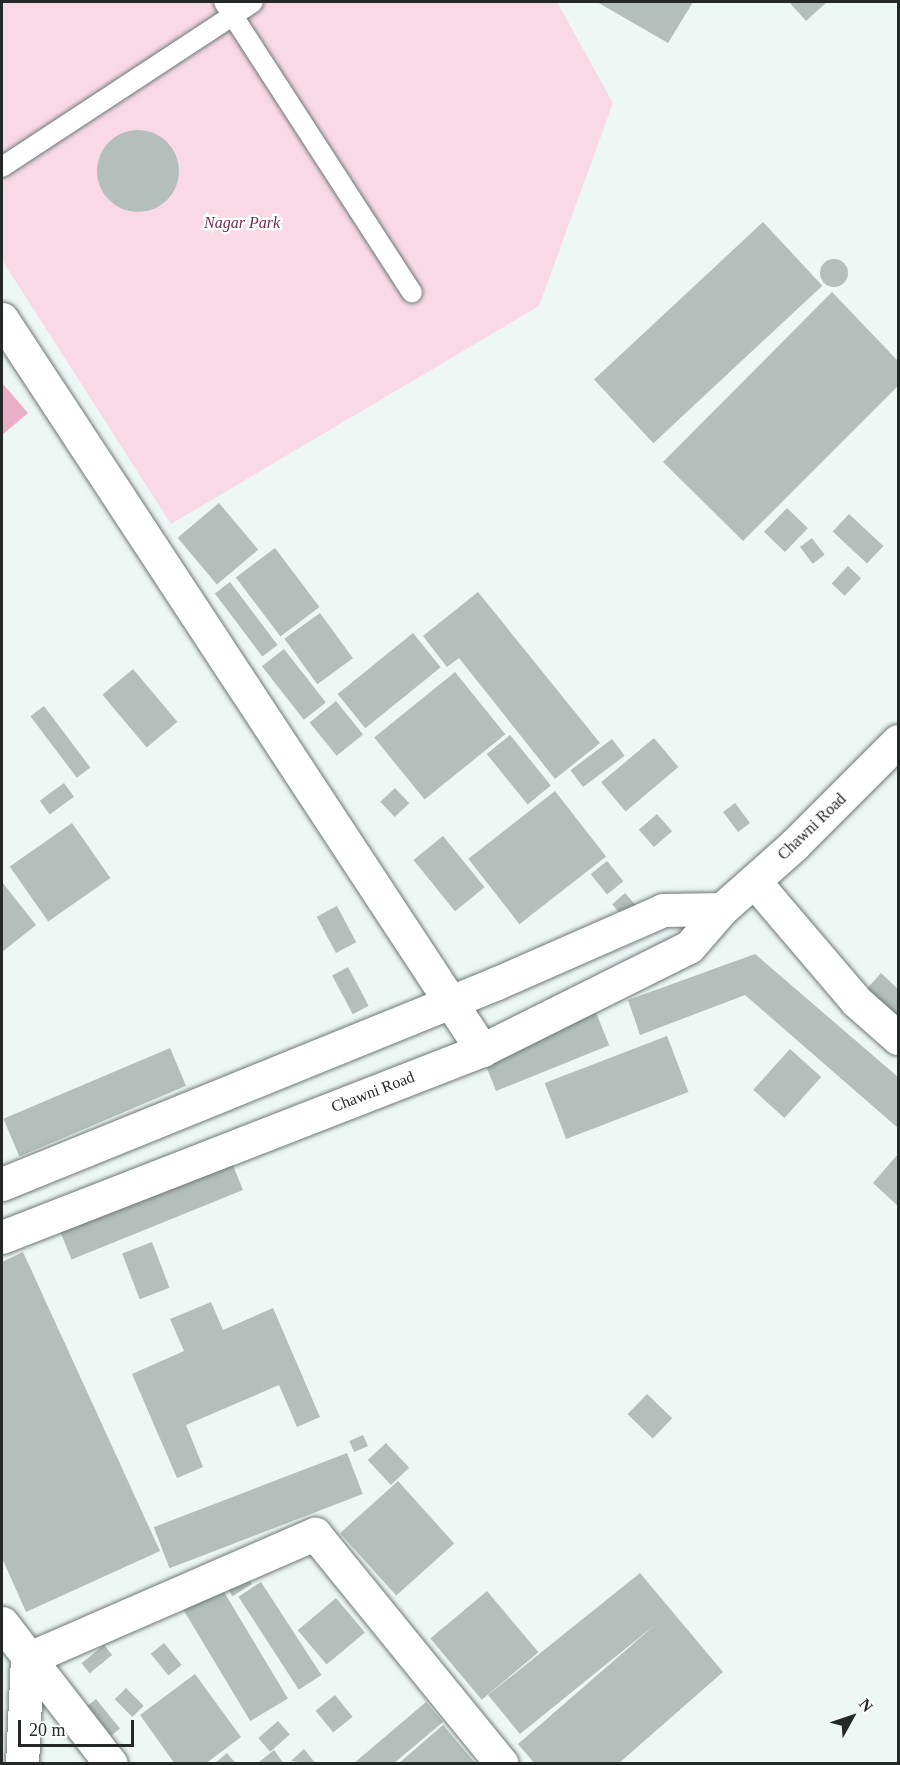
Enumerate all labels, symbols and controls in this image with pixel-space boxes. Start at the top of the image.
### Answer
park label: Nagar Park [204,213,280,233]
street label: Chawni Road [774,790,850,864]
street label: Chawni Road [329,1067,417,1117]
north arrow [822,1687,882,1747]
text: N [856,1695,876,1715]
scale bar [21,1708,136,1746]
text: 20 m [29,1720,66,1740]

